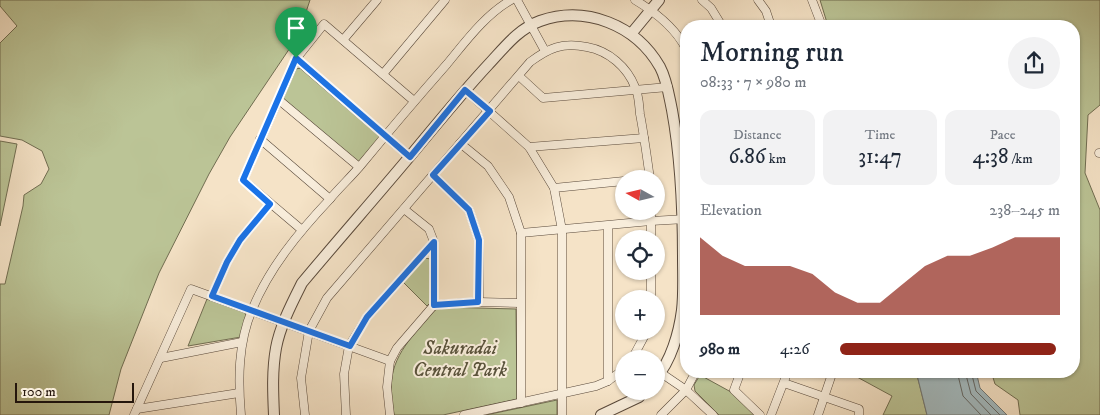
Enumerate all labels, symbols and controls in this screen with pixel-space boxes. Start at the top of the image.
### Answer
pin [275,7,317,58]
icon: arrive [282,14,310,42]
text: Morning run [700,35,844,70]
button: share [1008,37,1060,89]
text: 08:33 · 7 × 980 m [700,72,806,92]
text: Distance [733,126,781,144]
text: Time [865,126,895,144]
text: Pace [990,126,1016,144]
text: 6.86 [728,144,766,170]
text: 31:47 [858,144,902,170]
text: 4:38 [973,144,1008,170]
text: km [766,150,786,168]
text: /km [1008,150,1033,168]
north arrow [615,170,665,220]
map controls [615,170,665,400]
text: Elevation [700,200,762,220]
text: 238–245 m [989,200,1060,220]
button: locate [615,230,665,280]
button: + [615,290,665,340]
park label: Sakuradai Central Park [413,337,507,382]
text: 980 m [700,339,740,359]
text: 4:26 [780,339,810,359]
button: − [615,350,665,400]
scale bar [15,380,134,403]
text: 100 m [22,383,56,401]

